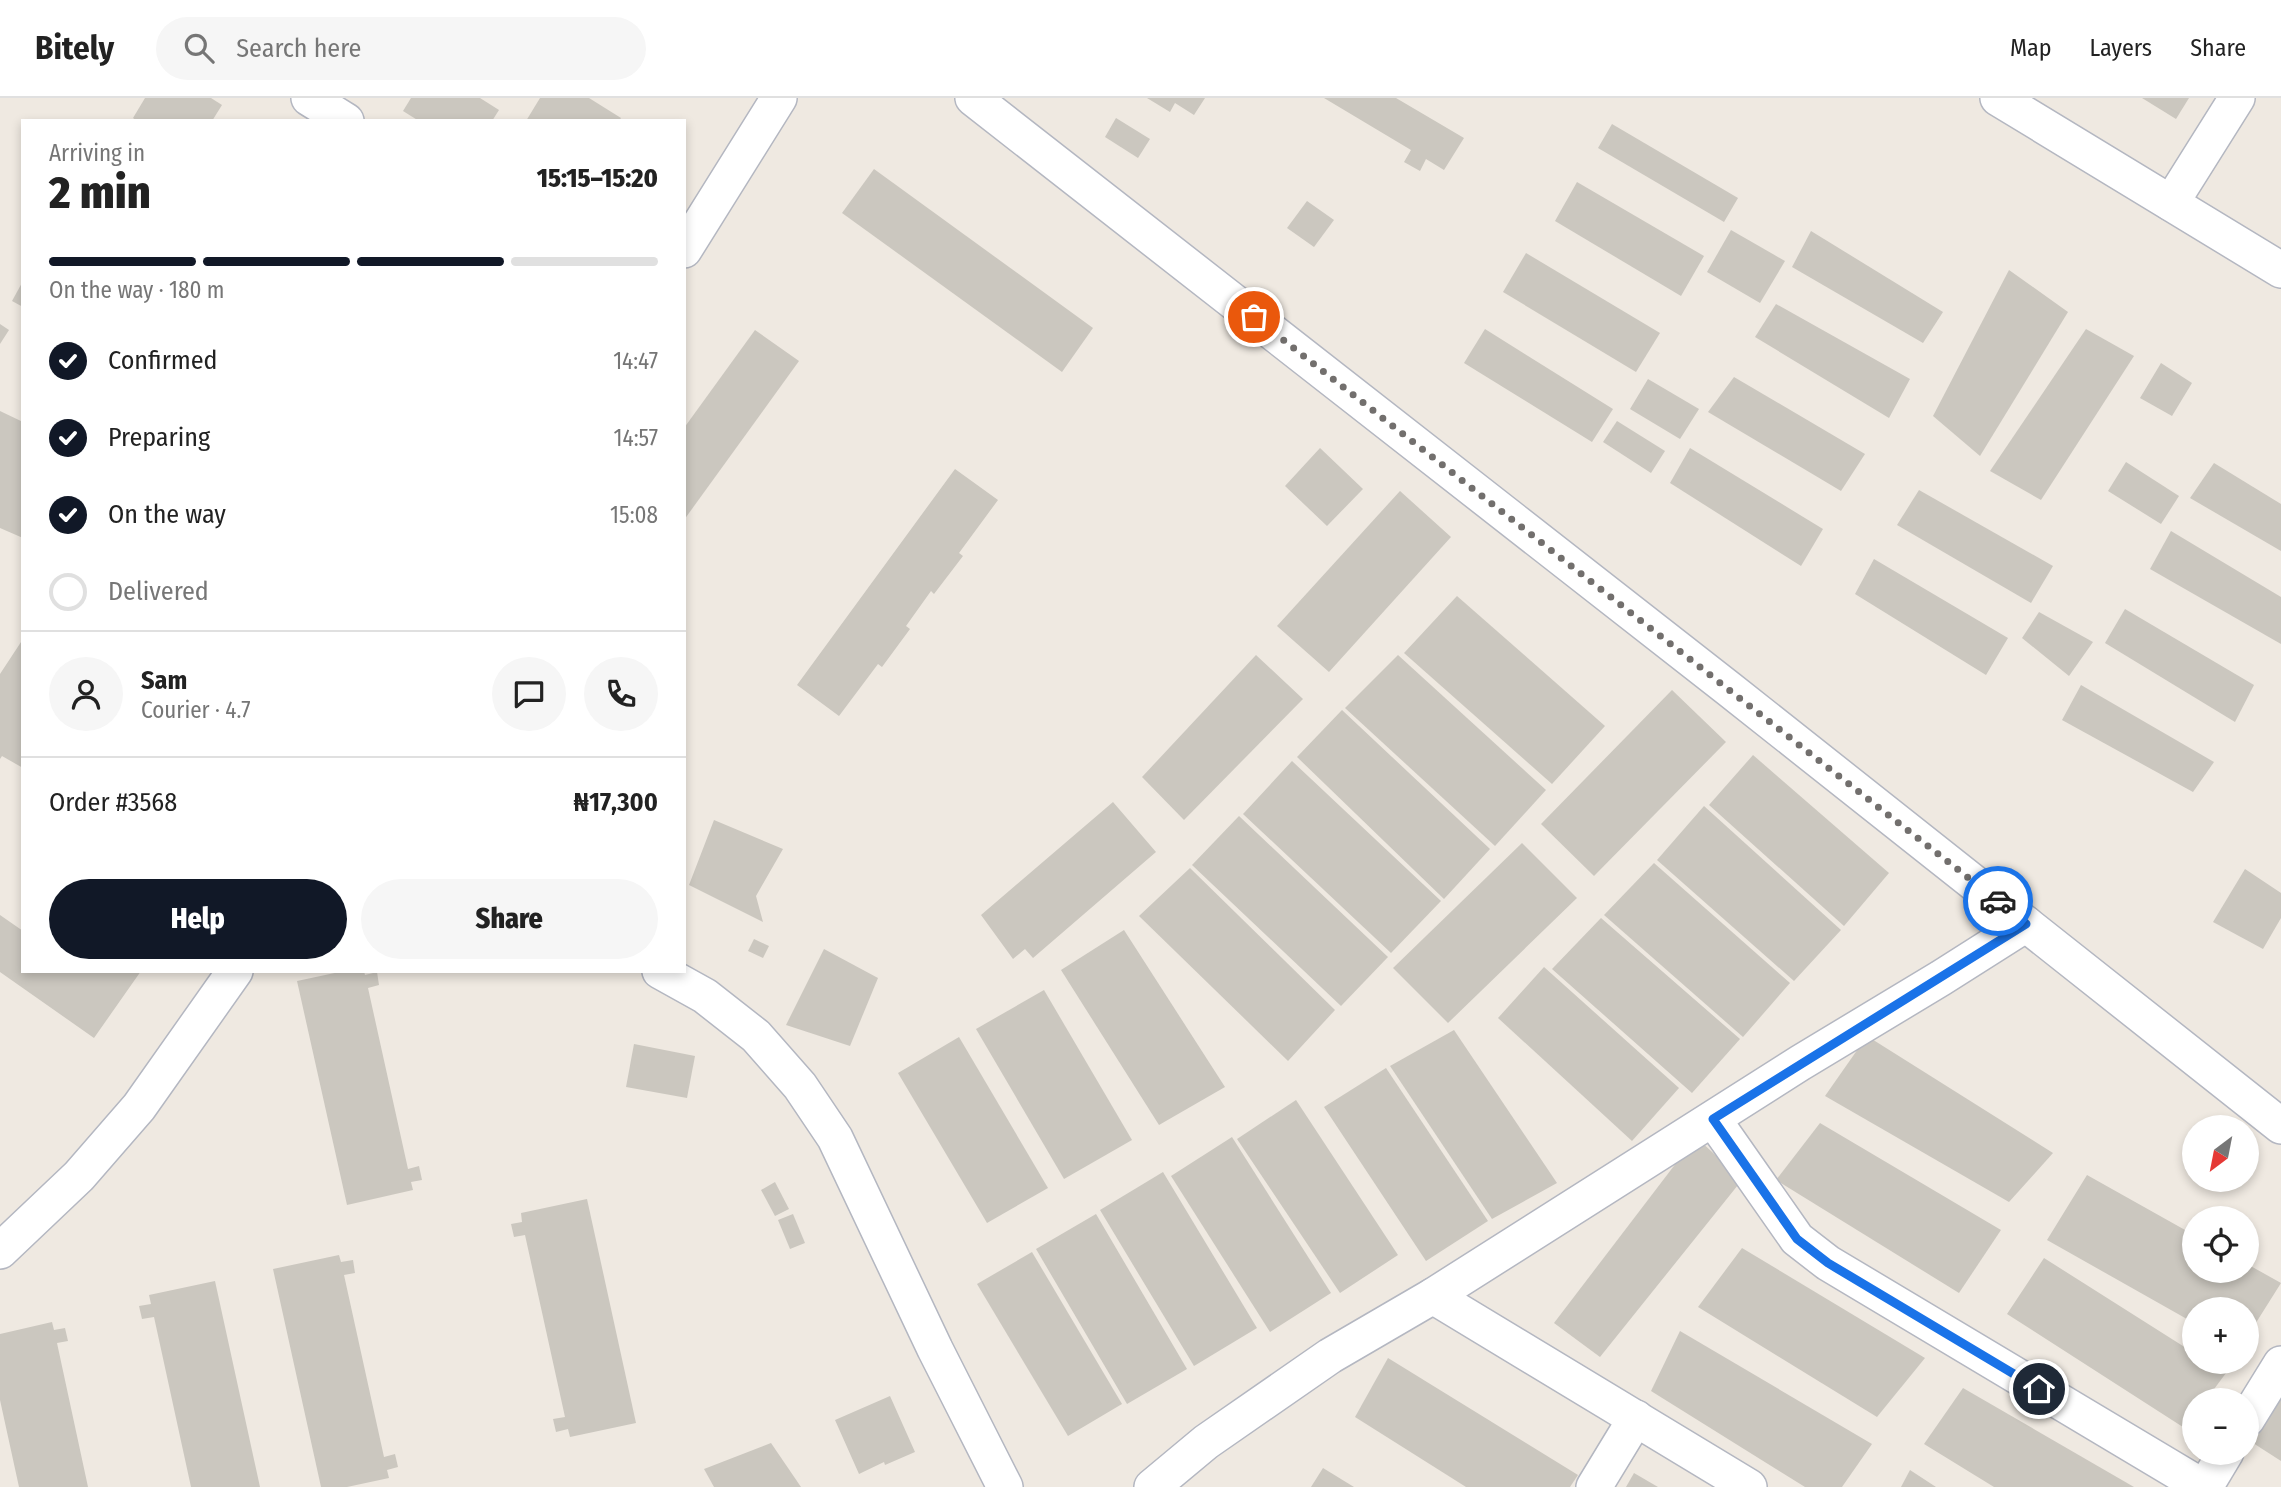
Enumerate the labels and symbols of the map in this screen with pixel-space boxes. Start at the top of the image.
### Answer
pin [1224,287,1284,347]
courier [1963,866,2033,936]
north arrow [2182,1115,2259,1192]
pin [2009,1359,2069,1419]

